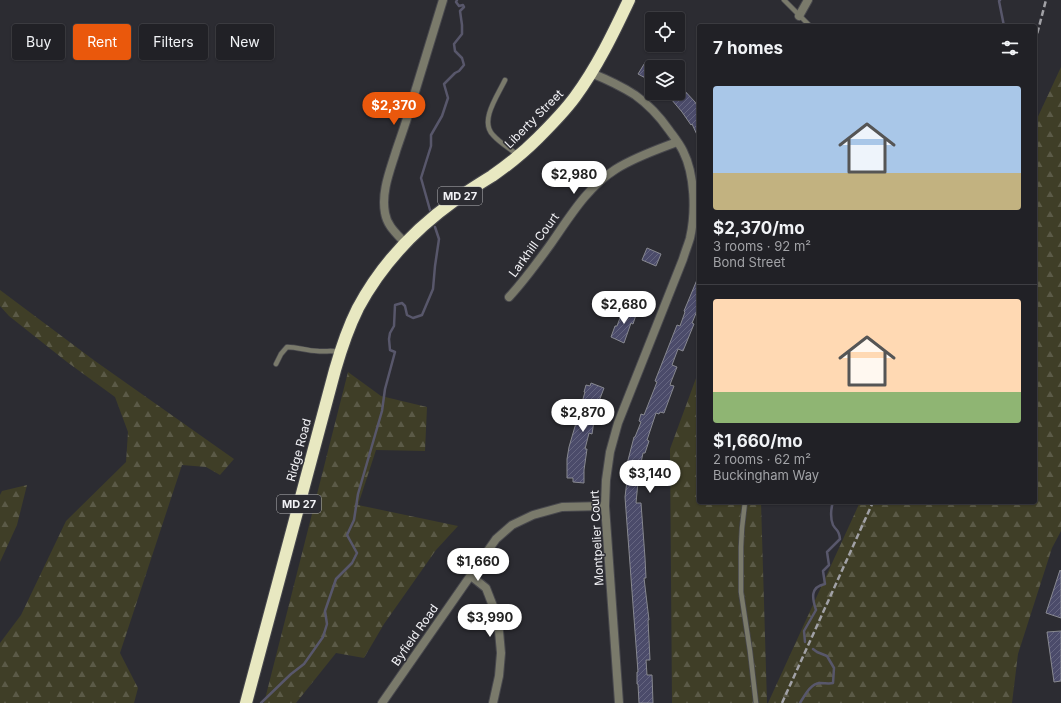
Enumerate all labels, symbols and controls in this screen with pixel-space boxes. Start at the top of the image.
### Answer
map controls [645,12,685,100]
button: locate [645,12,685,52]
chip: Buy [12,24,65,60]
chip: Rent [73,24,131,60]
chip: Filters [139,24,208,60]
chip: New [216,24,274,60]
icon: filters [999,37,1021,59]
text: 7 homes [713,38,783,58]
button: layers [645,60,685,100]
street label: Liberty Street [501,86,566,151]
pin: $2,370 [361,92,427,126]
text: $2,370 [371,97,417,113]
icon: home [831,112,903,184]
pin: $2,980 [541,161,607,195]
text: $2,980 [551,166,597,182]
road number: MD 27 [438,187,482,205]
street label: Larkhill Court [505,210,562,280]
text: $2,370/mo [713,218,805,238]
text: 3 rooms · 92 m² [713,238,811,254]
text: Bond Street [713,254,785,270]
pin: $2,680 [591,291,657,325]
text: $2,680 [601,296,647,312]
icon: home [831,325,903,397]
pin: $2,870 [550,399,616,433]
text: $2,870 [560,404,606,420]
street label: Ridge Road [283,417,314,483]
text: $1,660/mo [713,431,803,451]
text: 2 rooms · 62 m² [713,451,811,467]
pin: $3,140 [617,460,683,494]
text: $3,140 [629,465,671,481]
text: Buckingham Way [713,467,819,483]
street label: Montpelier Court [587,490,606,586]
road number: MD 27 [277,495,321,513]
pin: $1,660 [445,548,511,582]
text: $1,660 [456,553,500,569]
street label: Byfield Road [388,601,441,668]
pin: $3,990 [457,604,523,638]
text: $3,990 [467,609,513,625]

